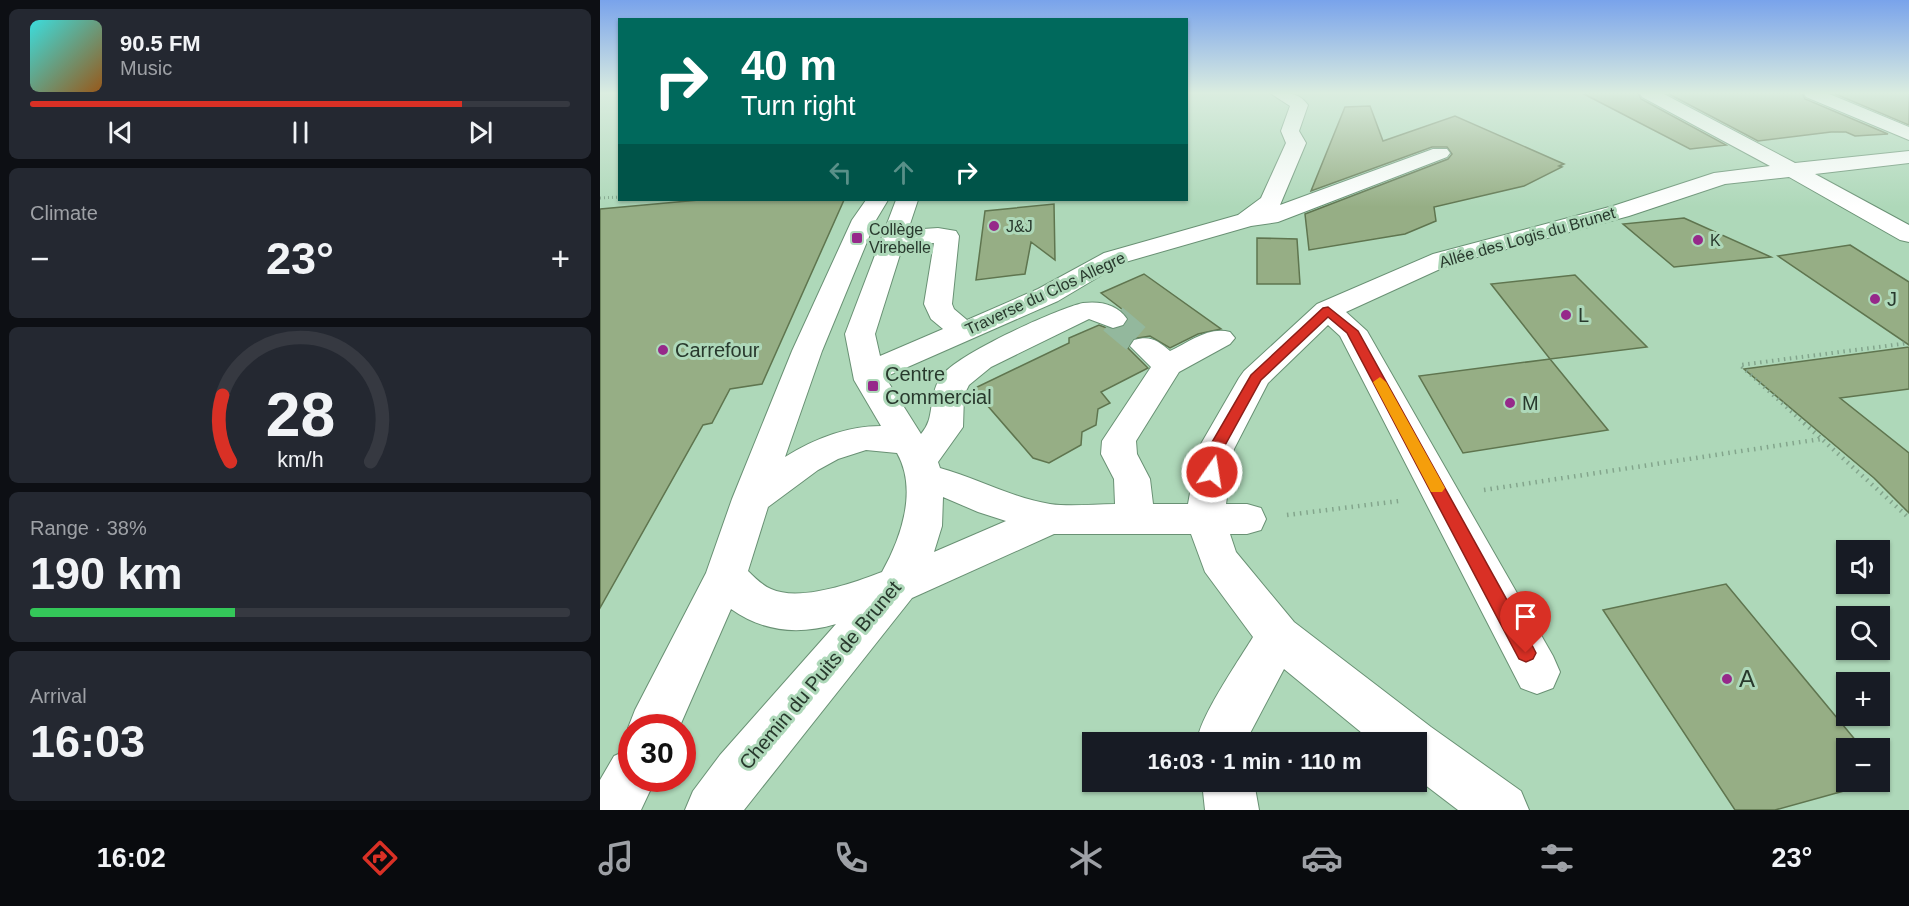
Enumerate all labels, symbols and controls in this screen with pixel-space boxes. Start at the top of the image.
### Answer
text: 90.5 FM [120,31,201,56]
icon: right [642,42,720,120]
text: 40 m [741,42,837,89]
text: Music [120,57,172,79]
text: Turn right [741,91,856,121]
icon: previous [104,116,137,149]
icon: pause [284,116,317,149]
icon: next [464,116,497,149]
icon: left [824,156,857,189]
icon: ahead [887,156,920,189]
icon: right [950,156,983,189]
text: Climate [30,202,98,224]
street label: Allée des Logis du Brunet [1437,204,1618,271]
place label: J&J [1006,218,1033,235]
marker: J&J [987,219,1001,233]
place label: Collège Virebelle [869,221,931,256]
marker: Collège Virebelle [850,231,864,245]
place label: K [1710,232,1721,249]
text: 23° [266,233,334,284]
marker: K [1691,233,1705,247]
text: − [30,240,49,277]
text: + [551,240,570,277]
street label: Traverse du Clos Allegre [963,249,1128,338]
place label: J [1887,288,1897,310]
marker: J [1868,292,1882,306]
place label: L [1578,304,1589,326]
marker: L [1559,308,1573,322]
place label: Carrefour [675,339,760,361]
marker: Carrefour [656,343,670,357]
place label: Centre Commercial [885,363,992,408]
marker: Centre Commercial [866,379,880,393]
text: 28 [265,380,335,449]
place label: M [1522,392,1539,414]
marker: M [1503,396,1517,410]
position arrow [1180,440,1244,504]
text: km/h [277,448,323,472]
text: Range · 38% [30,517,147,539]
map controls [1836,540,1890,792]
button: sound [1836,540,1890,594]
text: 190 km [30,548,183,599]
street label: Chemin du Puits de Brunet [735,576,906,774]
pin [1500,591,1551,653]
icon: arrive [1509,600,1542,633]
button: search [1836,606,1890,660]
place label: A [1739,665,1755,692]
marker: A [1720,672,1734,686]
button: + [1836,672,1890,726]
text: Arrival [30,685,87,707]
speed limit sign: 30 [618,714,696,792]
text: 16:03 [30,716,145,767]
button: − [1836,738,1890,792]
text: 16:03 · 1 min · 110 m [1148,749,1362,774]
icon: directions [359,837,401,879]
icon: music [595,837,637,879]
icon: phone [830,837,872,879]
icon: climate [1065,837,1107,879]
icon: car [1301,837,1343,879]
icon: filters [1536,837,1578,879]
text: 16:02 [97,843,166,873]
text: 23° [1771,843,1812,873]

